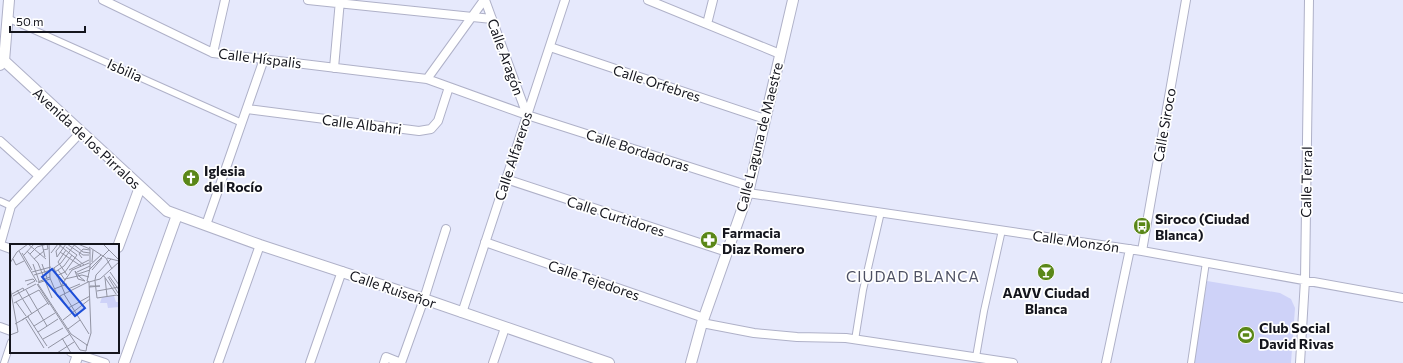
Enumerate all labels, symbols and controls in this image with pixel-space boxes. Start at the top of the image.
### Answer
scale bar [10,8,85,34]
text: 50 m [16,14,44,28]
street label: Calle Aragón [484,16,528,98]
street label: Calle Híspalis [217,44,303,72]
street label: Isbilia [105,55,145,85]
street label: Calle Laguna de Maestre [732,60,786,214]
street label: Calle Orfebres [611,61,703,105]
street label: Avenida de los Pirralos [30,84,144,192]
street label: Calle Siroco [1149,87,1179,163]
street label: Calle Alfareros [491,109,535,203]
street label: Calle Albahri [321,111,403,137]
street label: Calle Bordadoras [584,125,692,175]
street label: Calle Terral [1297,146,1315,218]
place label: Iglesia del Rocío [204,162,263,195]
church icon: Iglesia del Rocío [181,168,201,188]
street label: Calle Curtidores [565,192,667,240]
place label: Siroco (Ciudad Blanca) [1155,210,1249,243]
bus stop icon: Siroco (Ciudad Blanca) [1132,216,1152,236]
place label: Farmacia Diaz Romero [722,224,805,257]
street label: Calle Monzón [1032,227,1120,255]
pharmacy icon: Farmacia Diaz Romero [699,230,719,250]
inset map [10,244,119,353]
street label: Calle Tejedores [546,256,642,304]
bar icon: AAVV Ciudad Blanca [1036,262,1056,282]
street label: Calle Ruiseñor [347,266,439,312]
district label: CIUDAD BLANCA [846,267,980,285]
place label: AAVV Ciudad Blanca [1003,284,1089,317]
place label: Club Social David Rivas [1259,319,1334,352]
sports icon: Club Social David Rivas [1236,325,1256,345]

